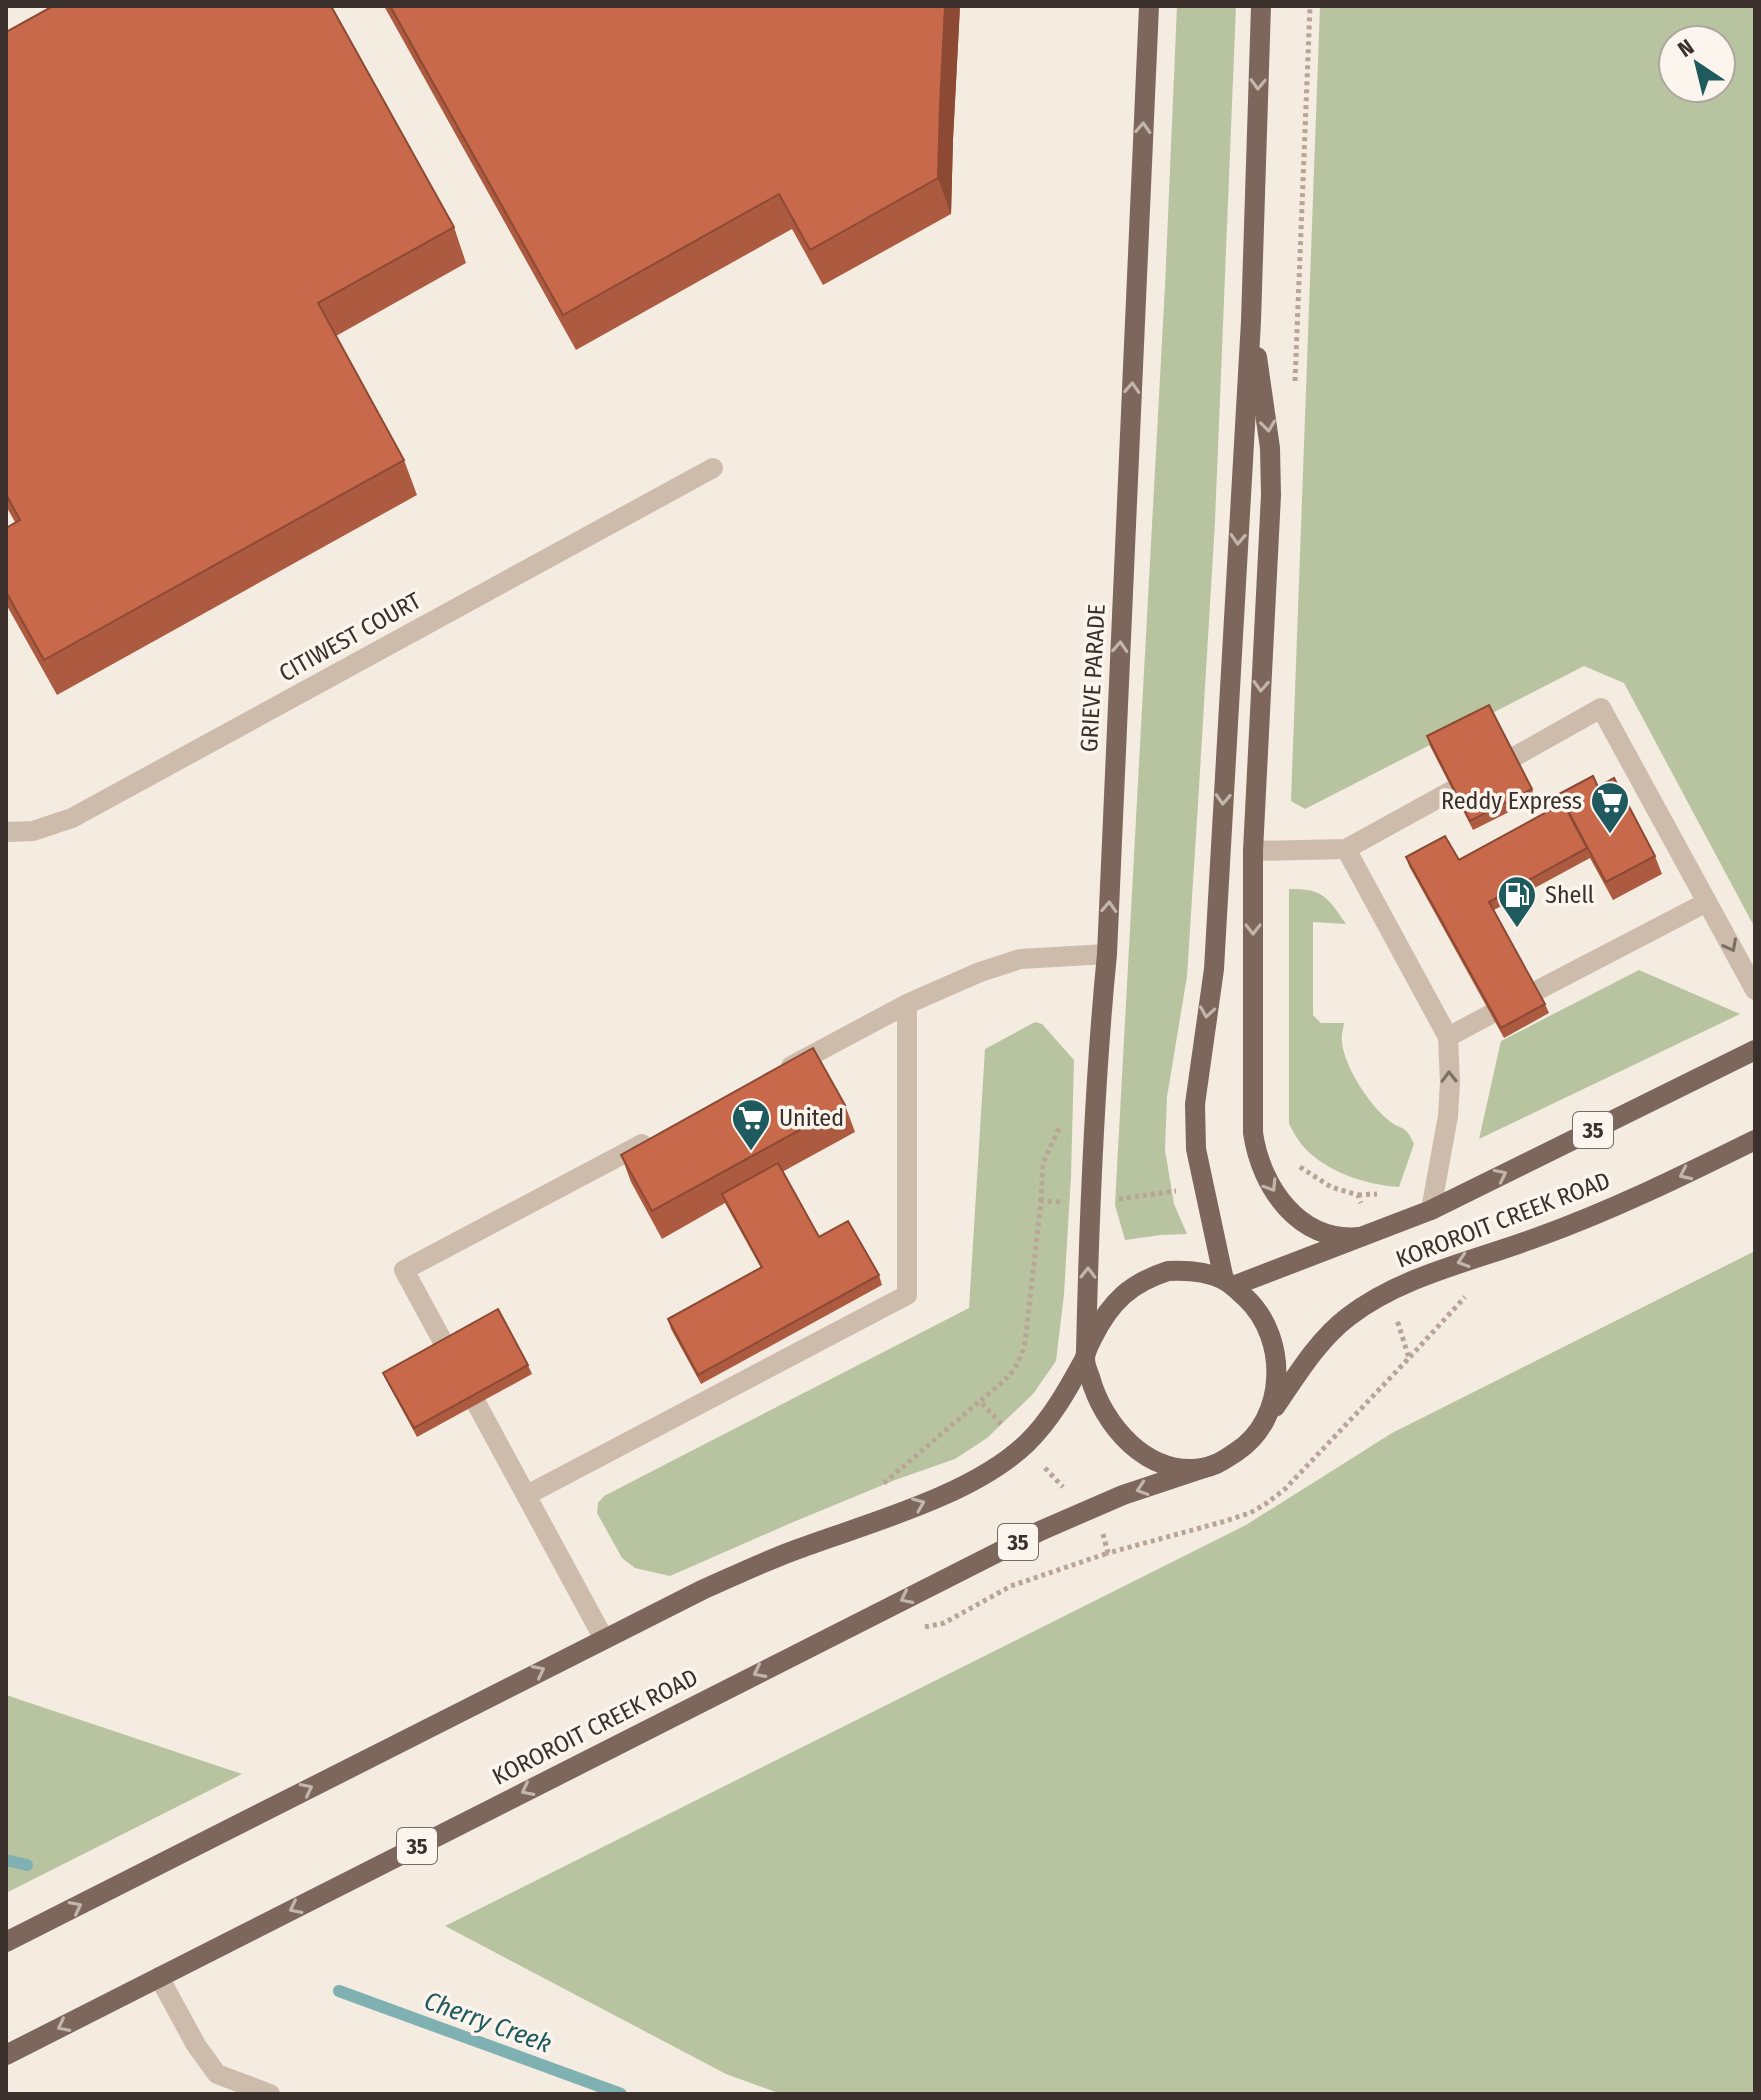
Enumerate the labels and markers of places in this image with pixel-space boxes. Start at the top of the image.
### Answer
supermarket icon: Reddy Express [1589,780,1631,835]
place label: Reddy Express [1441,787,1582,815]
fuel station icon: Shell [1496,874,1538,929]
place label: Shell [1545,881,1594,909]
supermarket icon: United [730,1097,772,1152]
place label: United [779,1104,844,1132]

